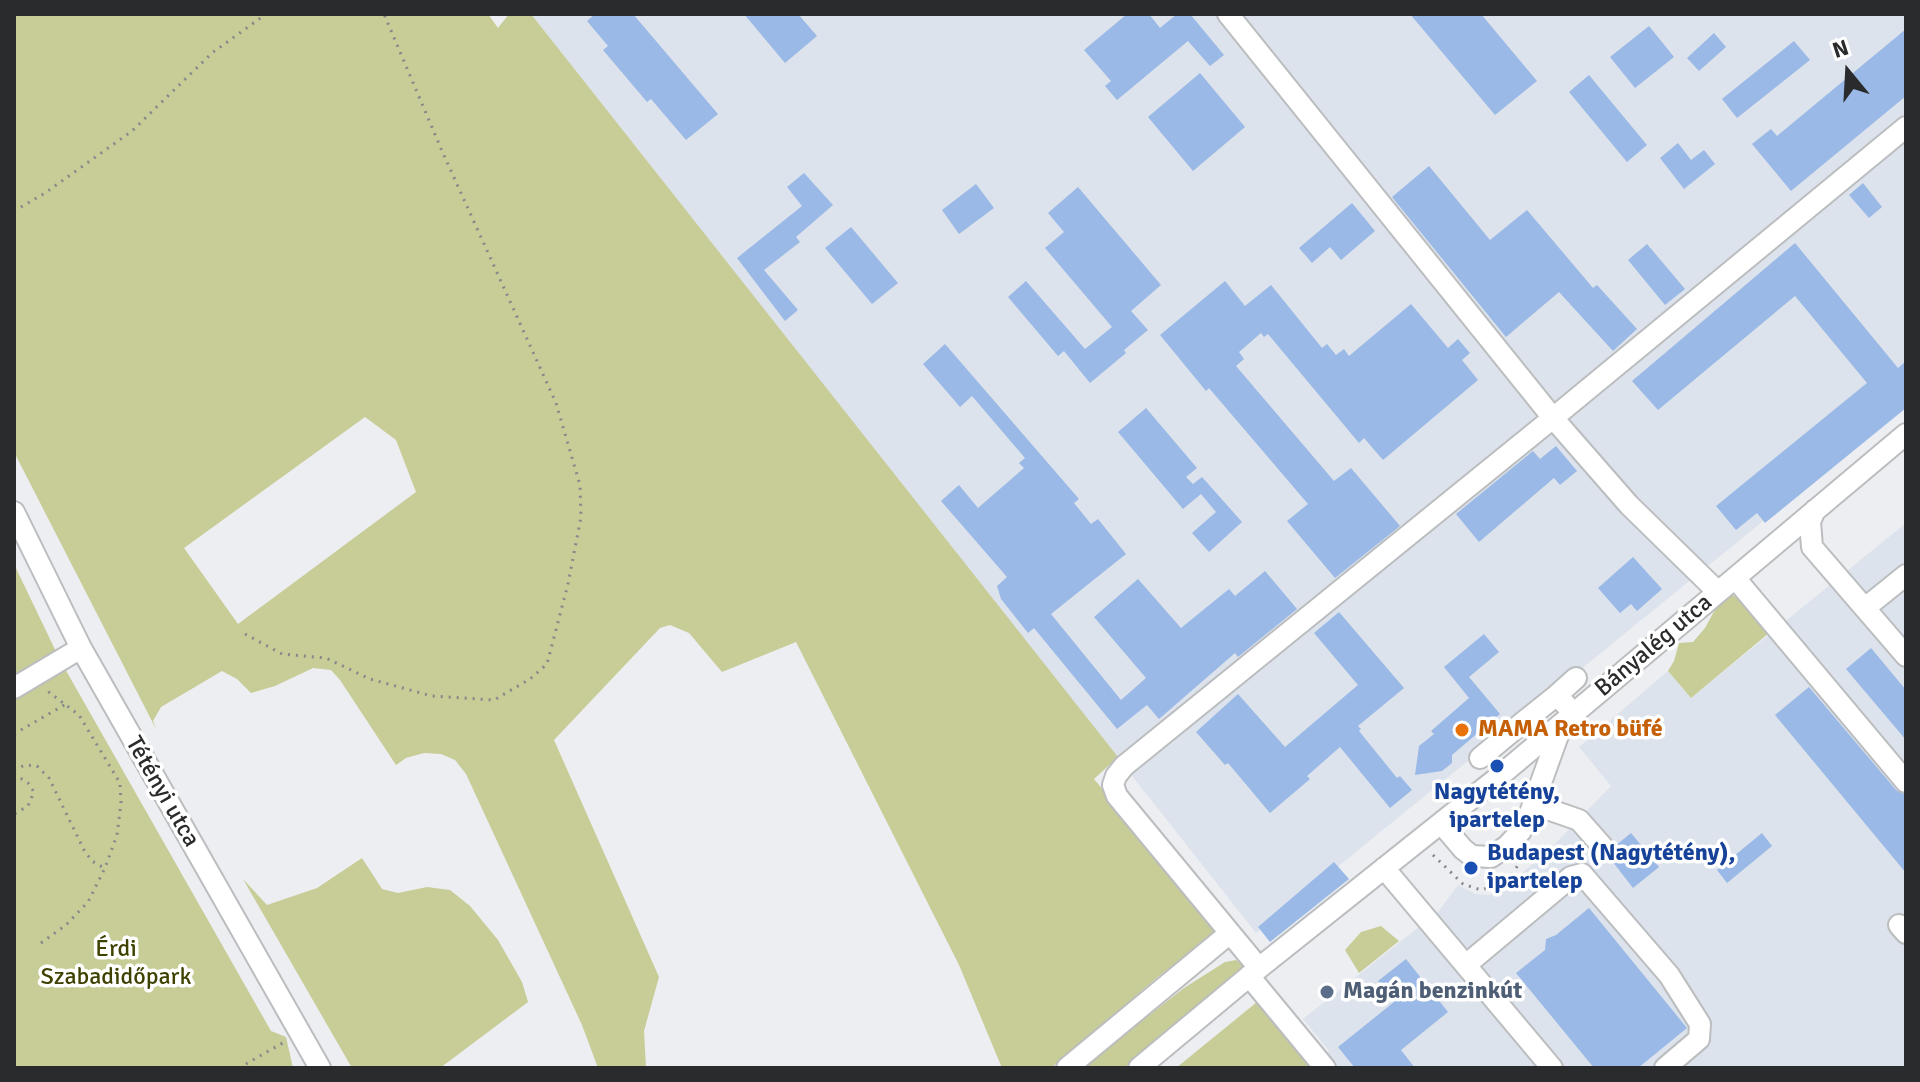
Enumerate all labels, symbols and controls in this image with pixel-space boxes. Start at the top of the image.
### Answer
north arrow [1808,32,1888,112]
text: N [1829,33,1852,64]
street label: Bányalég utca [1590,589,1718,703]
place label: MAMA Retro büfé [1478,716,1663,744]
marker: MAMA Retro büfé [1453,721,1471,739]
street label: Tétényi utca [119,732,205,852]
marker: Nagytétény, ipartelep [1488,757,1506,775]
place label: Nagytétény, ipartelep [1434,779,1560,835]
place label: Budapest (Nagytétény), ipartelep [1487,840,1736,896]
marker: Budapest (Nagytétény), ipartelep [1462,859,1480,877]
park label: Érdi Szabadidőpark [41,936,191,992]
place label: Magán benzinkút [1343,978,1522,1006]
marker: Magán benzinkút [1318,983,1336,1001]

